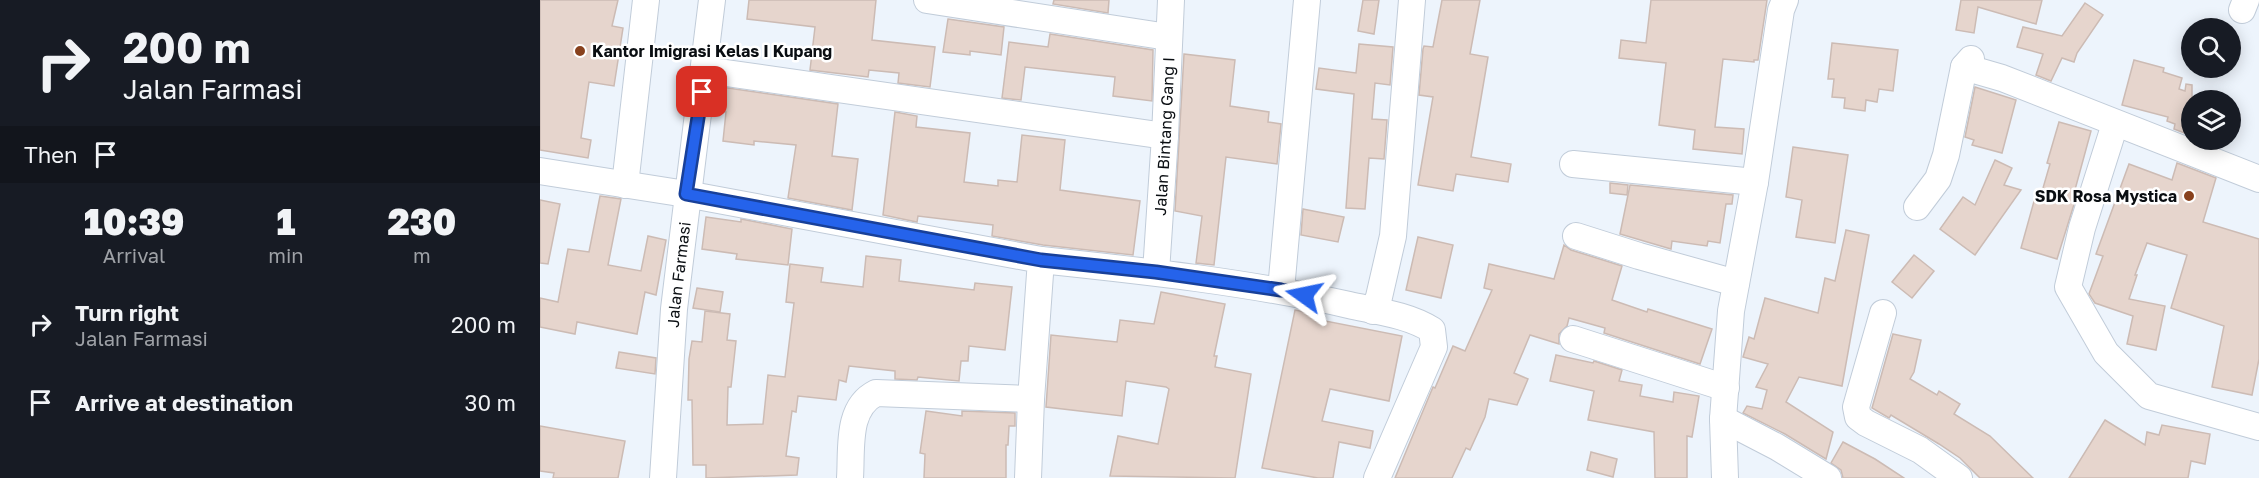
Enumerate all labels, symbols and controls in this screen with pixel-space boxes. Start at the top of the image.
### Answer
map controls [2181,18,2241,150]
button: search [2181,18,2241,78]
text: 200 m [123,22,250,72]
icon: right [24,24,102,102]
place label: Kantor Imigrasi Kelas I Kupang [592,41,832,61]
marker: Kantor Imigrasi Kelas I Kupang [573,44,587,58]
street label: Jalan Bintang Gang I [1150,56,1178,216]
pin [676,66,727,117]
text: Jalan Farmasi [123,73,303,105]
icon: arrive [685,75,718,108]
button: layers [2181,90,2241,150]
icon: arrive [89,138,122,171]
text: Then [24,141,77,168]
place label: SDK Rosa Mystica [2035,186,2177,206]
marker: SDK Rosa Mystica [2182,189,2196,203]
text: 10:39 [84,200,185,243]
text: 1 [276,200,295,243]
text: 230 [387,200,456,243]
street label: Jalan Farmasi [663,221,695,328]
text: Arrival [103,243,165,267]
text: min [268,243,304,267]
text: m [413,243,431,267]
position arrow [1272,263,1336,327]
text: Turn right [75,299,179,326]
icon: right [24,308,57,341]
text: 200 m [451,311,516,338]
text: Jalan Farmasi [75,326,208,350]
icon: arrive [24,386,57,419]
text: Arrive at destination [75,389,293,416]
text: 30 m [465,389,516,416]

